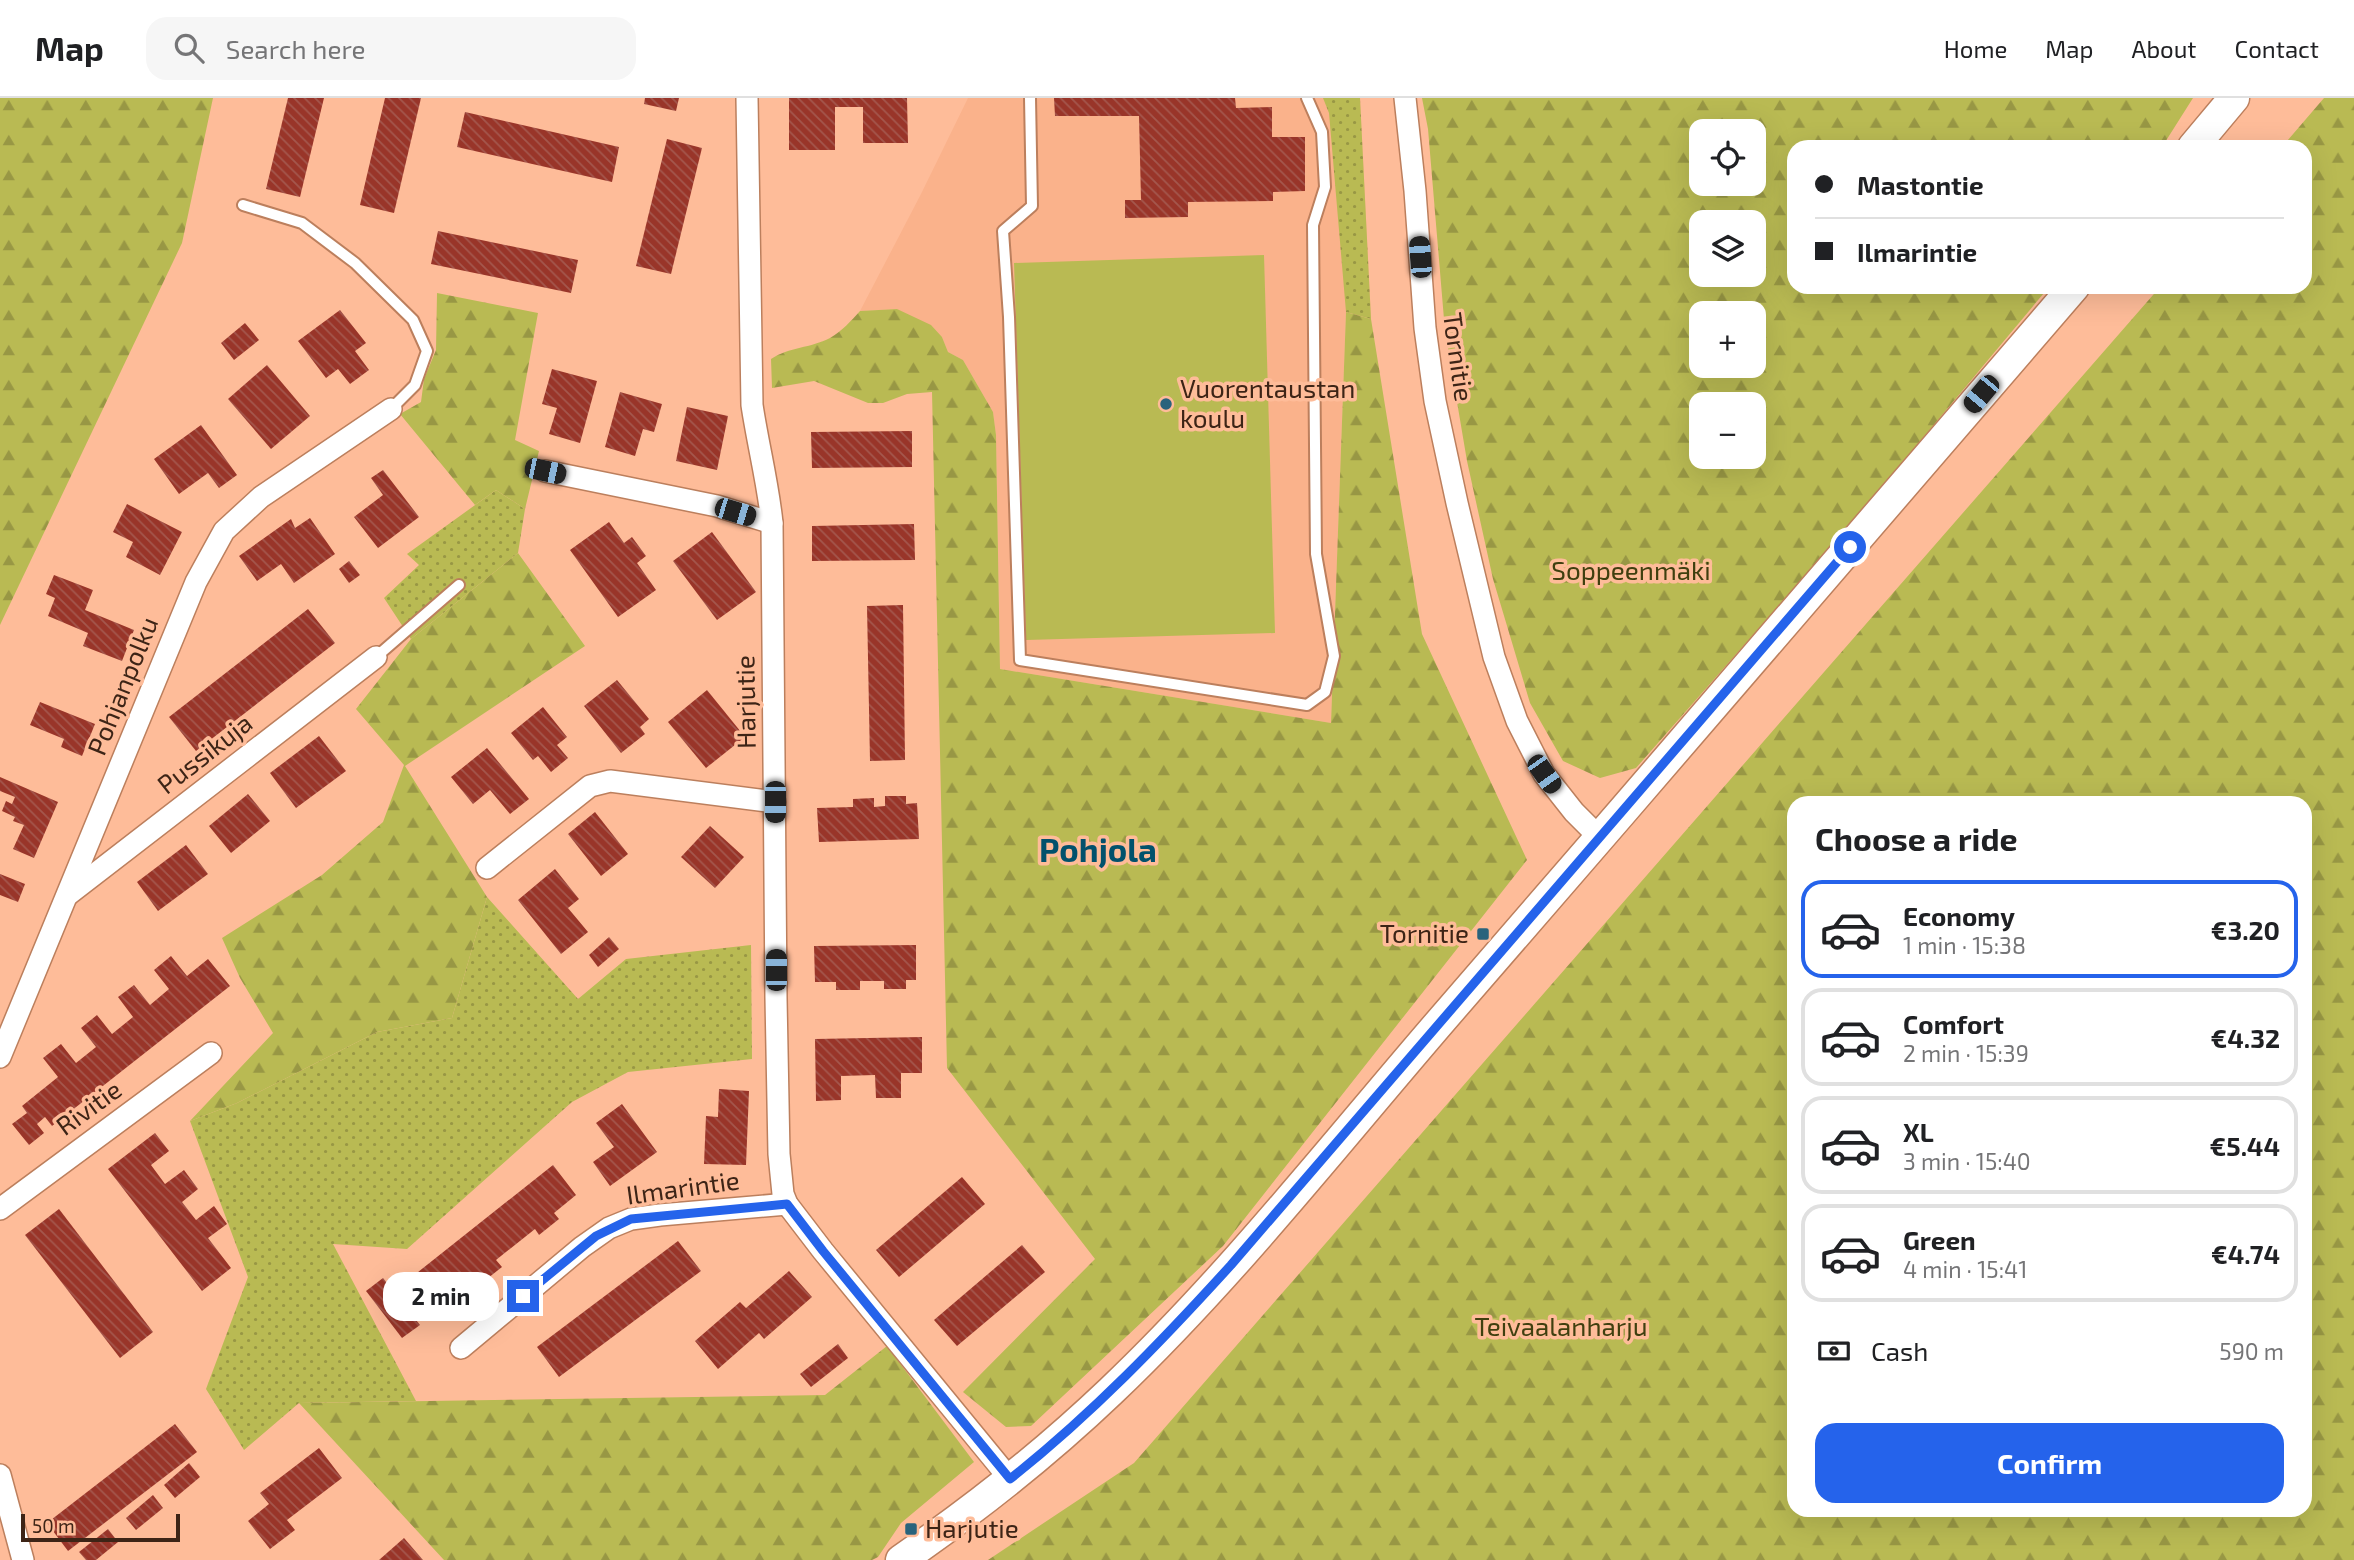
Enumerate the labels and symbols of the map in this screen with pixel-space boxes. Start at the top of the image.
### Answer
car [1409,235,1432,279]
street label: Tornitie [1438,310,1481,403]
car [1960,371,2003,417]
place label: Vuorentaustan koulu [1180,372,1355,433]
marker: Vuorentaustan koulu [1158,396,1174,412]
car [523,456,568,486]
car [712,496,759,528]
route start [1834,531,1866,563]
park label: Soppeenmäki [1551,554,1711,585]
street label: Pohjanpolku [80,612,163,759]
street label: Harjutie [728,655,761,749]
street label: Pussikuja [150,706,258,799]
car [1524,751,1565,797]
car [765,781,786,823]
district label: Pohjola [1039,829,1157,869]
place label: Tornitie [1380,917,1469,948]
marker: Tornitie [1475,926,1491,942]
car [766,949,787,991]
street label: Rivitie [49,1073,127,1141]
street label: Ilmarintie [624,1163,741,1210]
callout: 2 min [383,1272,498,1320]
route end [507,1280,539,1312]
park label: Teivaalanharju [1474,1310,1648,1341]
scale bar [21,1511,180,1543]
place label: Harjutie [925,1512,1019,1543]
marker: Harjutie [903,1521,919,1537]

